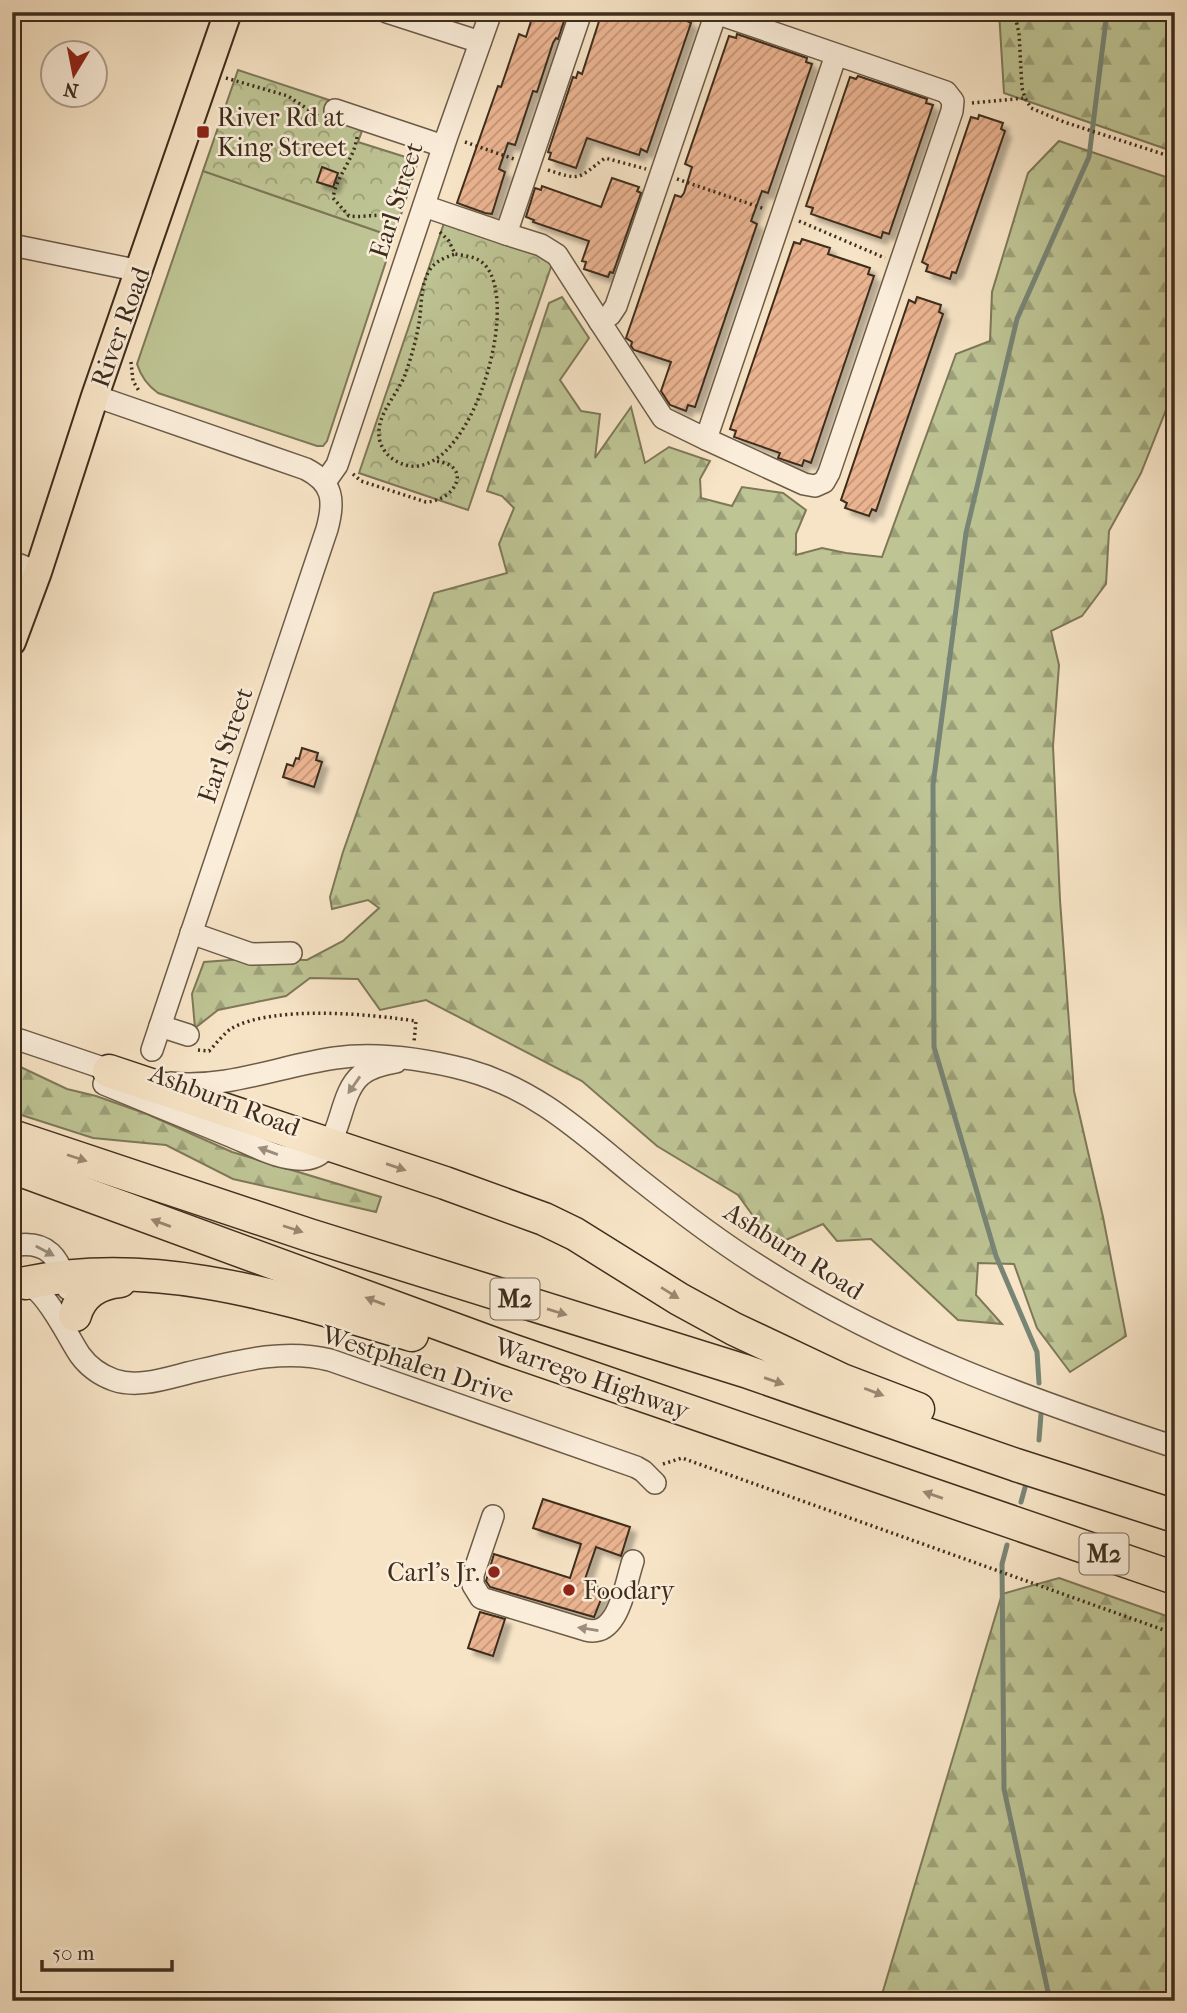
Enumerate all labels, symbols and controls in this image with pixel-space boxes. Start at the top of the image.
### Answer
north arrow [38,38,108,108]
text: N [62,78,80,102]
place label: River Rd at King Street [217,102,347,163]
marker: River Rd at King Street [195,124,211,140]
street label: Earl Street [363,138,430,262]
street label: River Road [84,262,157,392]
street label: Earl Street [191,683,260,807]
street label: Ashburn Road [144,1057,305,1144]
one-way arrow [347,1075,361,1094]
one-way arrow [257,1145,278,1156]
one-way arrow [67,1153,88,1164]
one-way arrow [385,1162,406,1172]
street label: Ashburn Road [717,1196,870,1307]
one-way arrow [151,1217,172,1228]
one-way arrow [283,1224,304,1235]
one-way arrow [35,1245,55,1257]
road number: M2 [490,1279,540,1320]
one-way arrow [660,1286,680,1299]
one-way arrow [364,1295,385,1306]
one-way arrow [547,1307,568,1318]
street label: Westphalen Drive [317,1319,518,1410]
street label: Warrego Highway [490,1330,694,1427]
one-way arrow [763,1376,784,1387]
one-way arrow [864,1387,885,1398]
one-way arrow [923,1489,944,1500]
road number: M2 [1080,1534,1128,1574]
place label: Carl's Jr. [387,1557,480,1588]
marker: Carl's Jr. [486,1564,502,1580]
place label: Foodary [583,1575,675,1606]
marker: Foodary [561,1582,577,1598]
one-way arrow [576,1623,598,1634]
scale bar [42,1929,172,1973]
text: 50 m [52,1941,95,1965]

